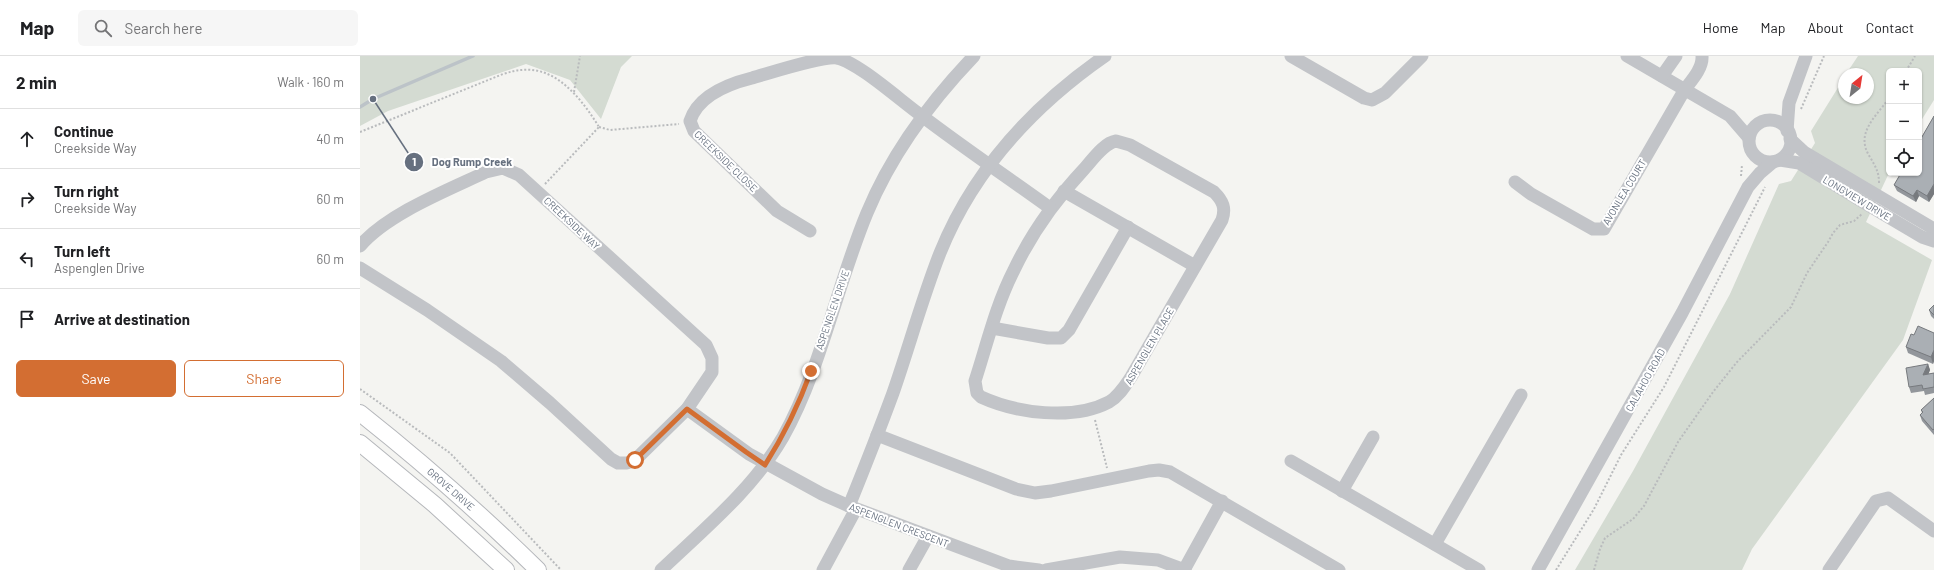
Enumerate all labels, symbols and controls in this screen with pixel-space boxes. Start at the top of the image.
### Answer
search box [78,10,358,46]
text: Map [20,16,54,39]
icon: search [92,17,114,39]
text: Search here [124,19,202,37]
text: Home [1703,19,1739,36]
text: Map [1761,19,1785,36]
text: About [1807,19,1844,36]
text: Contact [1866,19,1914,36]
north arrow [1838,68,1874,104]
map controls [1886,68,1922,176]
button: + [1886,68,1922,104]
text: 2 min [16,72,57,92]
text: Walk · 160 m [277,74,344,90]
button: − [1886,104,1922,140]
text: Continue [54,122,114,140]
icon: ahead [16,128,38,150]
street label: CREEKSIDE CLOSE [692,128,760,194]
text: 40 m [316,131,344,147]
text: Creekside Way [54,140,136,156]
button: locate [1886,140,1922,176]
callout: Dog Rump Creek [404,150,520,173]
text: 1 [412,154,416,168]
text: Dog Rump Creek [432,155,512,168]
street label: AVONLEA COURT [1600,157,1649,227]
street label: LONGVIEW DRIVE [1821,173,1893,223]
text: Turn right [54,182,119,200]
icon: right [16,188,38,210]
text: 60 m [317,191,344,207]
street label: CREEKSIDE WAY [542,194,603,252]
text: Creekside Way [54,200,136,216]
text: Turn left [54,242,110,260]
icon: left [16,248,38,270]
text: 60 m [317,251,344,267]
text: Aspenglen Drive [54,260,145,276]
street label: ASPENGLEN DRIVE [813,269,851,351]
street label: ASPENGLEN PLACE [1122,305,1176,387]
icon: arrive [16,308,38,330]
text: Arrive at destination [54,310,190,328]
street label: CALAHOO ROAD [1623,347,1667,413]
button: Save [16,360,176,397]
button: Share [184,360,344,397]
route end [802,362,820,380]
route start [626,451,644,469]
street label: GROVE DRIVE [425,465,477,513]
street label: ASPENGLEN CRESCENT [848,500,951,550]

